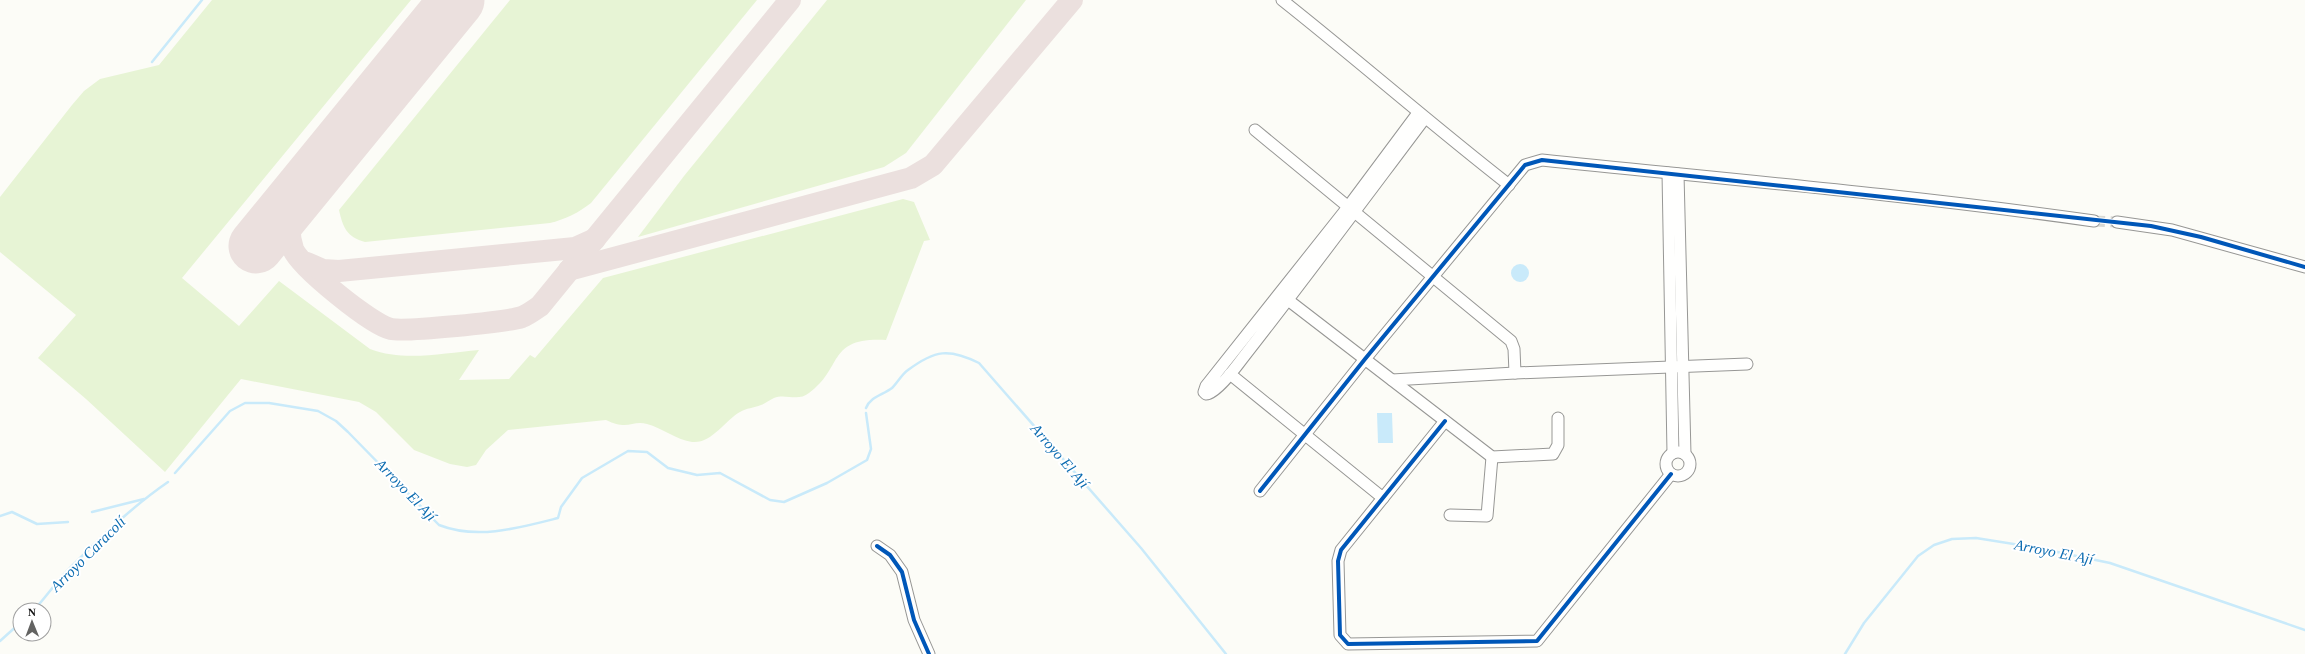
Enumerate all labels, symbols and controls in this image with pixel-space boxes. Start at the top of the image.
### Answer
water label: Arroyo El Ají [1027,420,1093,493]
water label: Arroyo El Ají [372,455,441,526]
water label: Arroyo Caracolí [47,512,130,595]
water label: Arroyo El Ají [2012,536,2097,568]
north arrow [12,602,52,642]
text: N [28,606,36,618]

